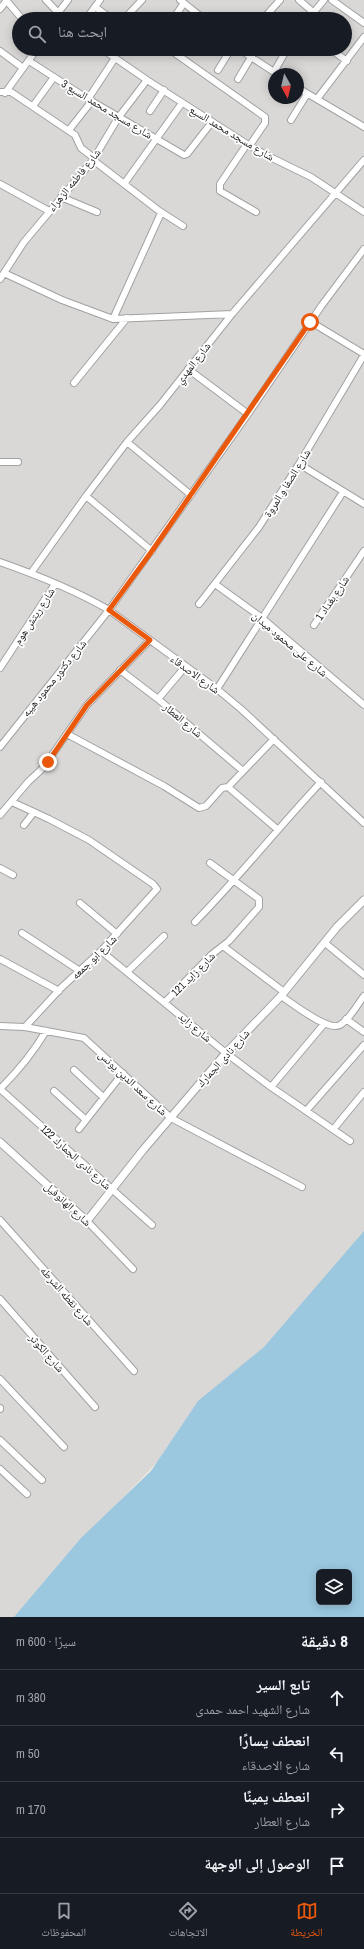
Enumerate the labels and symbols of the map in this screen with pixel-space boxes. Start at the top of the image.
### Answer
north arrow [268,68,304,104]
street label: شارع مسجد محمد السبع 3 [59,76,155,142]
street label: شارع مسجد محمد السبع [187,102,277,164]
street label: شارع فاطمه الزهراء [44,146,104,214]
route start [301,313,319,331]
street label: شارع المهدي [172,339,215,388]
street label: شارع الصفا و المروة [260,446,314,520]
street label: شارع بغداد 1 [312,573,352,623]
street label: شارع ريتش هوم [10,585,58,647]
street label: شارع على محمود ميدان [249,608,331,680]
street label: شارع دكتور محمود هيبه [19,637,89,719]
street label: شارع الاصدقاء [167,651,223,697]
street label: شارع العطار [160,699,205,740]
route end [39,753,57,771]
street label: شارع ابو جمعه [68,932,120,982]
street label: شارع زايد 121 [168,949,218,999]
street label: شارع زايد [175,1009,215,1045]
street label: شارع نادى الجمارك [193,1026,253,1090]
street label: شارع سعد الدين يونس [96,1048,170,1118]
street label: شارع نادى الجمارك 122 [38,1121,114,1193]
street label: شارع الهانوفيل [42,1179,94,1229]
street label: شارع نقطه الشرطه [37,1263,97,1329]
street label: شارع الكوثر [26,1330,68,1375]

